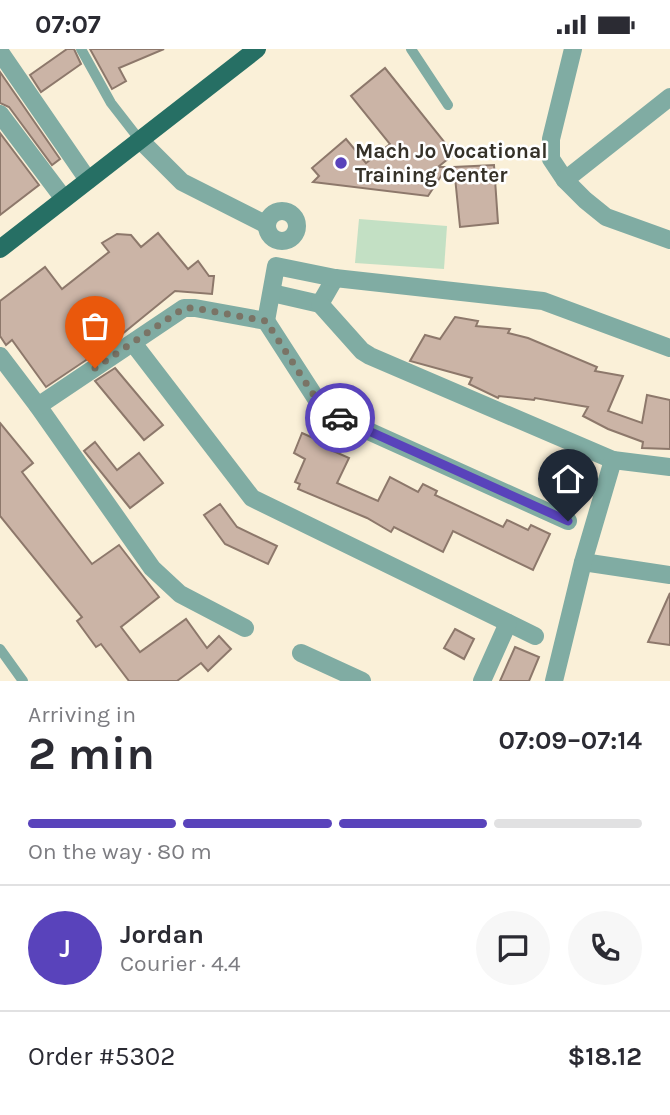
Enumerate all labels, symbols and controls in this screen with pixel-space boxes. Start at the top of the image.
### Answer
text: 07:07 [35,9,101,40]
place label: Mach Jo Vocational Training Center [355,139,548,187]
marker: Mach Jo Vocational Training Center [333,155,349,171]
pin [65,296,125,368]
icon: bag [76,307,114,345]
courier [305,383,375,453]
icon: car [321,399,359,437]
pin [538,449,598,521]
icon: home [549,460,587,498]
text: Arriving in [28,701,136,728]
text: 07:09–07:14 [499,725,642,756]
text: 2 min [28,727,155,781]
text: On the way · 80 m [28,838,212,865]
button: chat [476,911,550,985]
button: phone [568,911,642,985]
text: Jordan [120,919,204,950]
text: J [59,933,71,964]
text: Courier · 4.4 [120,950,241,977]
text: Order #5302 [28,1041,175,1072]
text: $18.12 [567,1041,642,1072]

